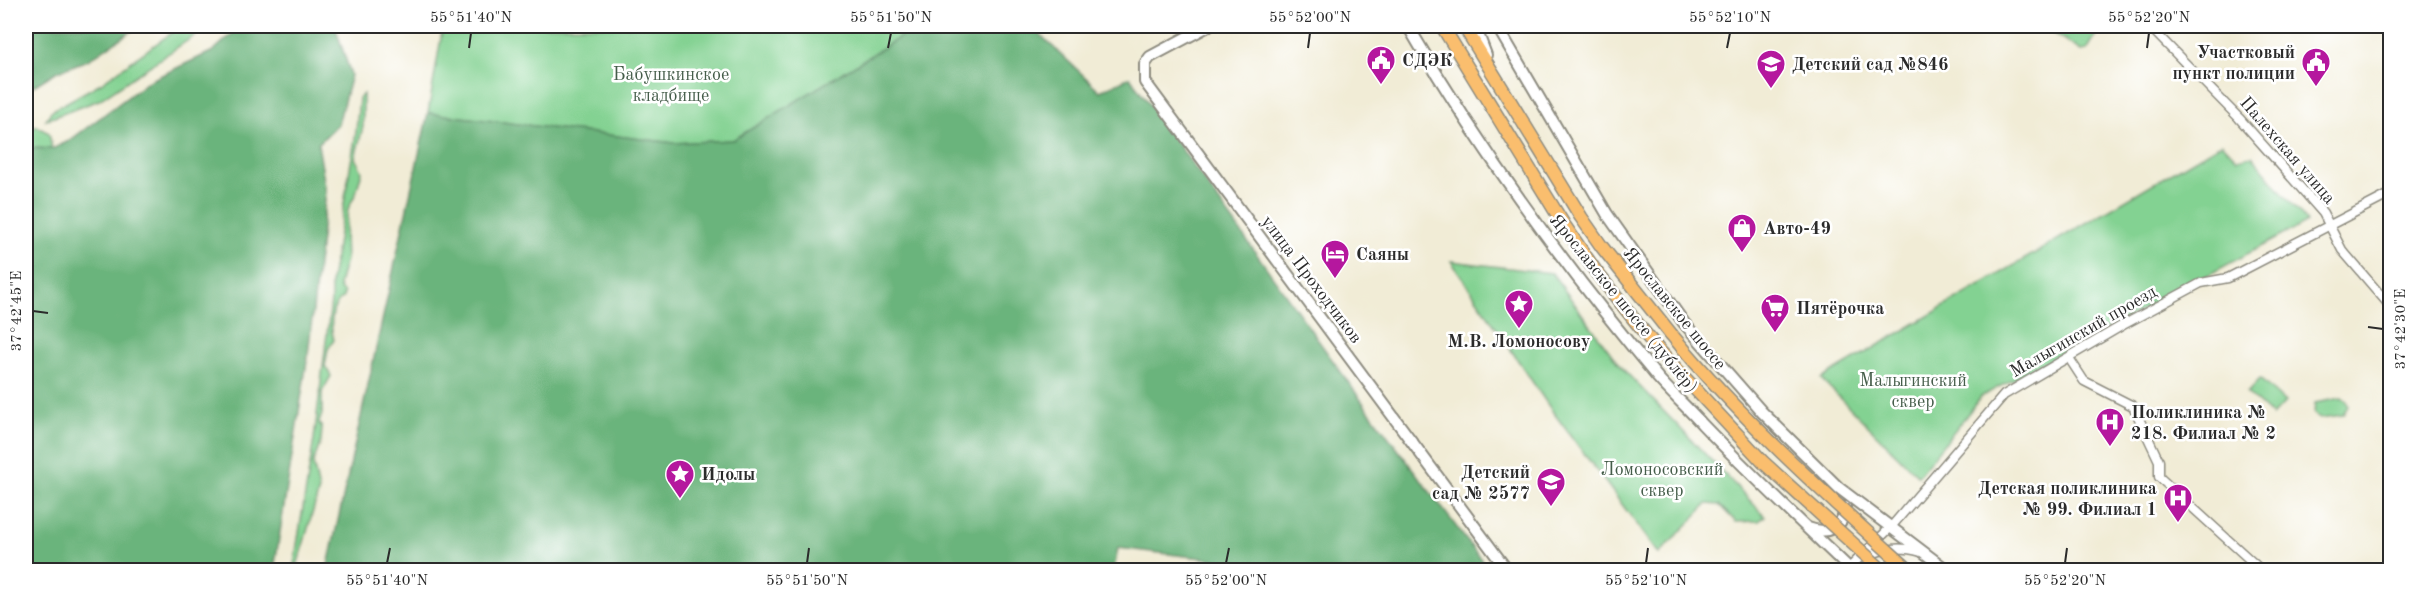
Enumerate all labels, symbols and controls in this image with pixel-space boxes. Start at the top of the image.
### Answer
text: 55°51'40"N [430,11,512,26]
text: 55°51'50"N [850,11,932,26]
text: 55°52'00"N [1269,11,1351,26]
text: 55°52'10"N [1689,11,1771,26]
text: 55°52'20"N [2108,11,2190,26]
public building icon: СДЭК [1365,44,1397,86]
place label: Участковый пункт полиции [2172,44,2295,83]
public building icon: Участковый пункт полиции [2300,46,2332,88]
school or university icon: Детский сад №846 [1755,48,1787,90]
place label: СДЭК [1402,52,1452,70]
place label: Детский сад №846 [1792,56,1949,74]
park label: Бабушкинское кладбище [613,66,729,105]
street label: Палехская улица [2236,94,2339,208]
street label: Ярославское шоссе (дублёр) [1545,209,1703,397]
street label: улица Проходчиков [1258,212,1365,347]
shop icon: Авто-49 [1726,212,1758,254]
place label: Авто-49 [1763,220,1831,238]
hotel icon: Саяны [1319,238,1351,280]
street label: Ярославское шоссе [1619,242,1731,374]
place label: Саяны [1356,246,1409,264]
text: 37°42'45"E [10,271,25,351]
street label: Малыгинский проезд [2007,283,2160,381]
place icon: М.В. Ломоносову [1503,288,1535,330]
text: 37°42'30"E [2394,289,2409,369]
supermarket icon: Пятёрочка [1759,292,1791,334]
place label: Пятёрочка [1796,300,1884,318]
place label: М.В. Ломоносову [1448,333,1590,351]
park label: Малыгинский сквер [1859,372,1967,411]
place label: Поликлиника № 218. Филиал № 2 [2131,404,2276,443]
hospital icon: Поликлиника № 218. Филиал № 2 [2094,406,2126,448]
place icon: Идолы [664,458,696,500]
park label: Ломоносовский сквер [1601,461,1723,500]
place label: Детский сад № 2577 [1432,464,1530,503]
place label: Идолы [701,466,755,484]
school or university icon: Детский сад № 2577 [1535,466,1567,508]
place label: Детская поликлиника № 99. Филиал 1 [1978,480,2157,519]
hospital icon: Детская поликлиника № 99. Филиал 1 [2162,482,2194,524]
text: 55°51'40"N [346,574,428,589]
text: 55°51'50"N [766,574,848,589]
text: 55°52'00"N [1185,574,1267,589]
text: 55°52'10"N [1605,574,1687,589]
text: 55°52'20"N [2024,574,2106,589]

